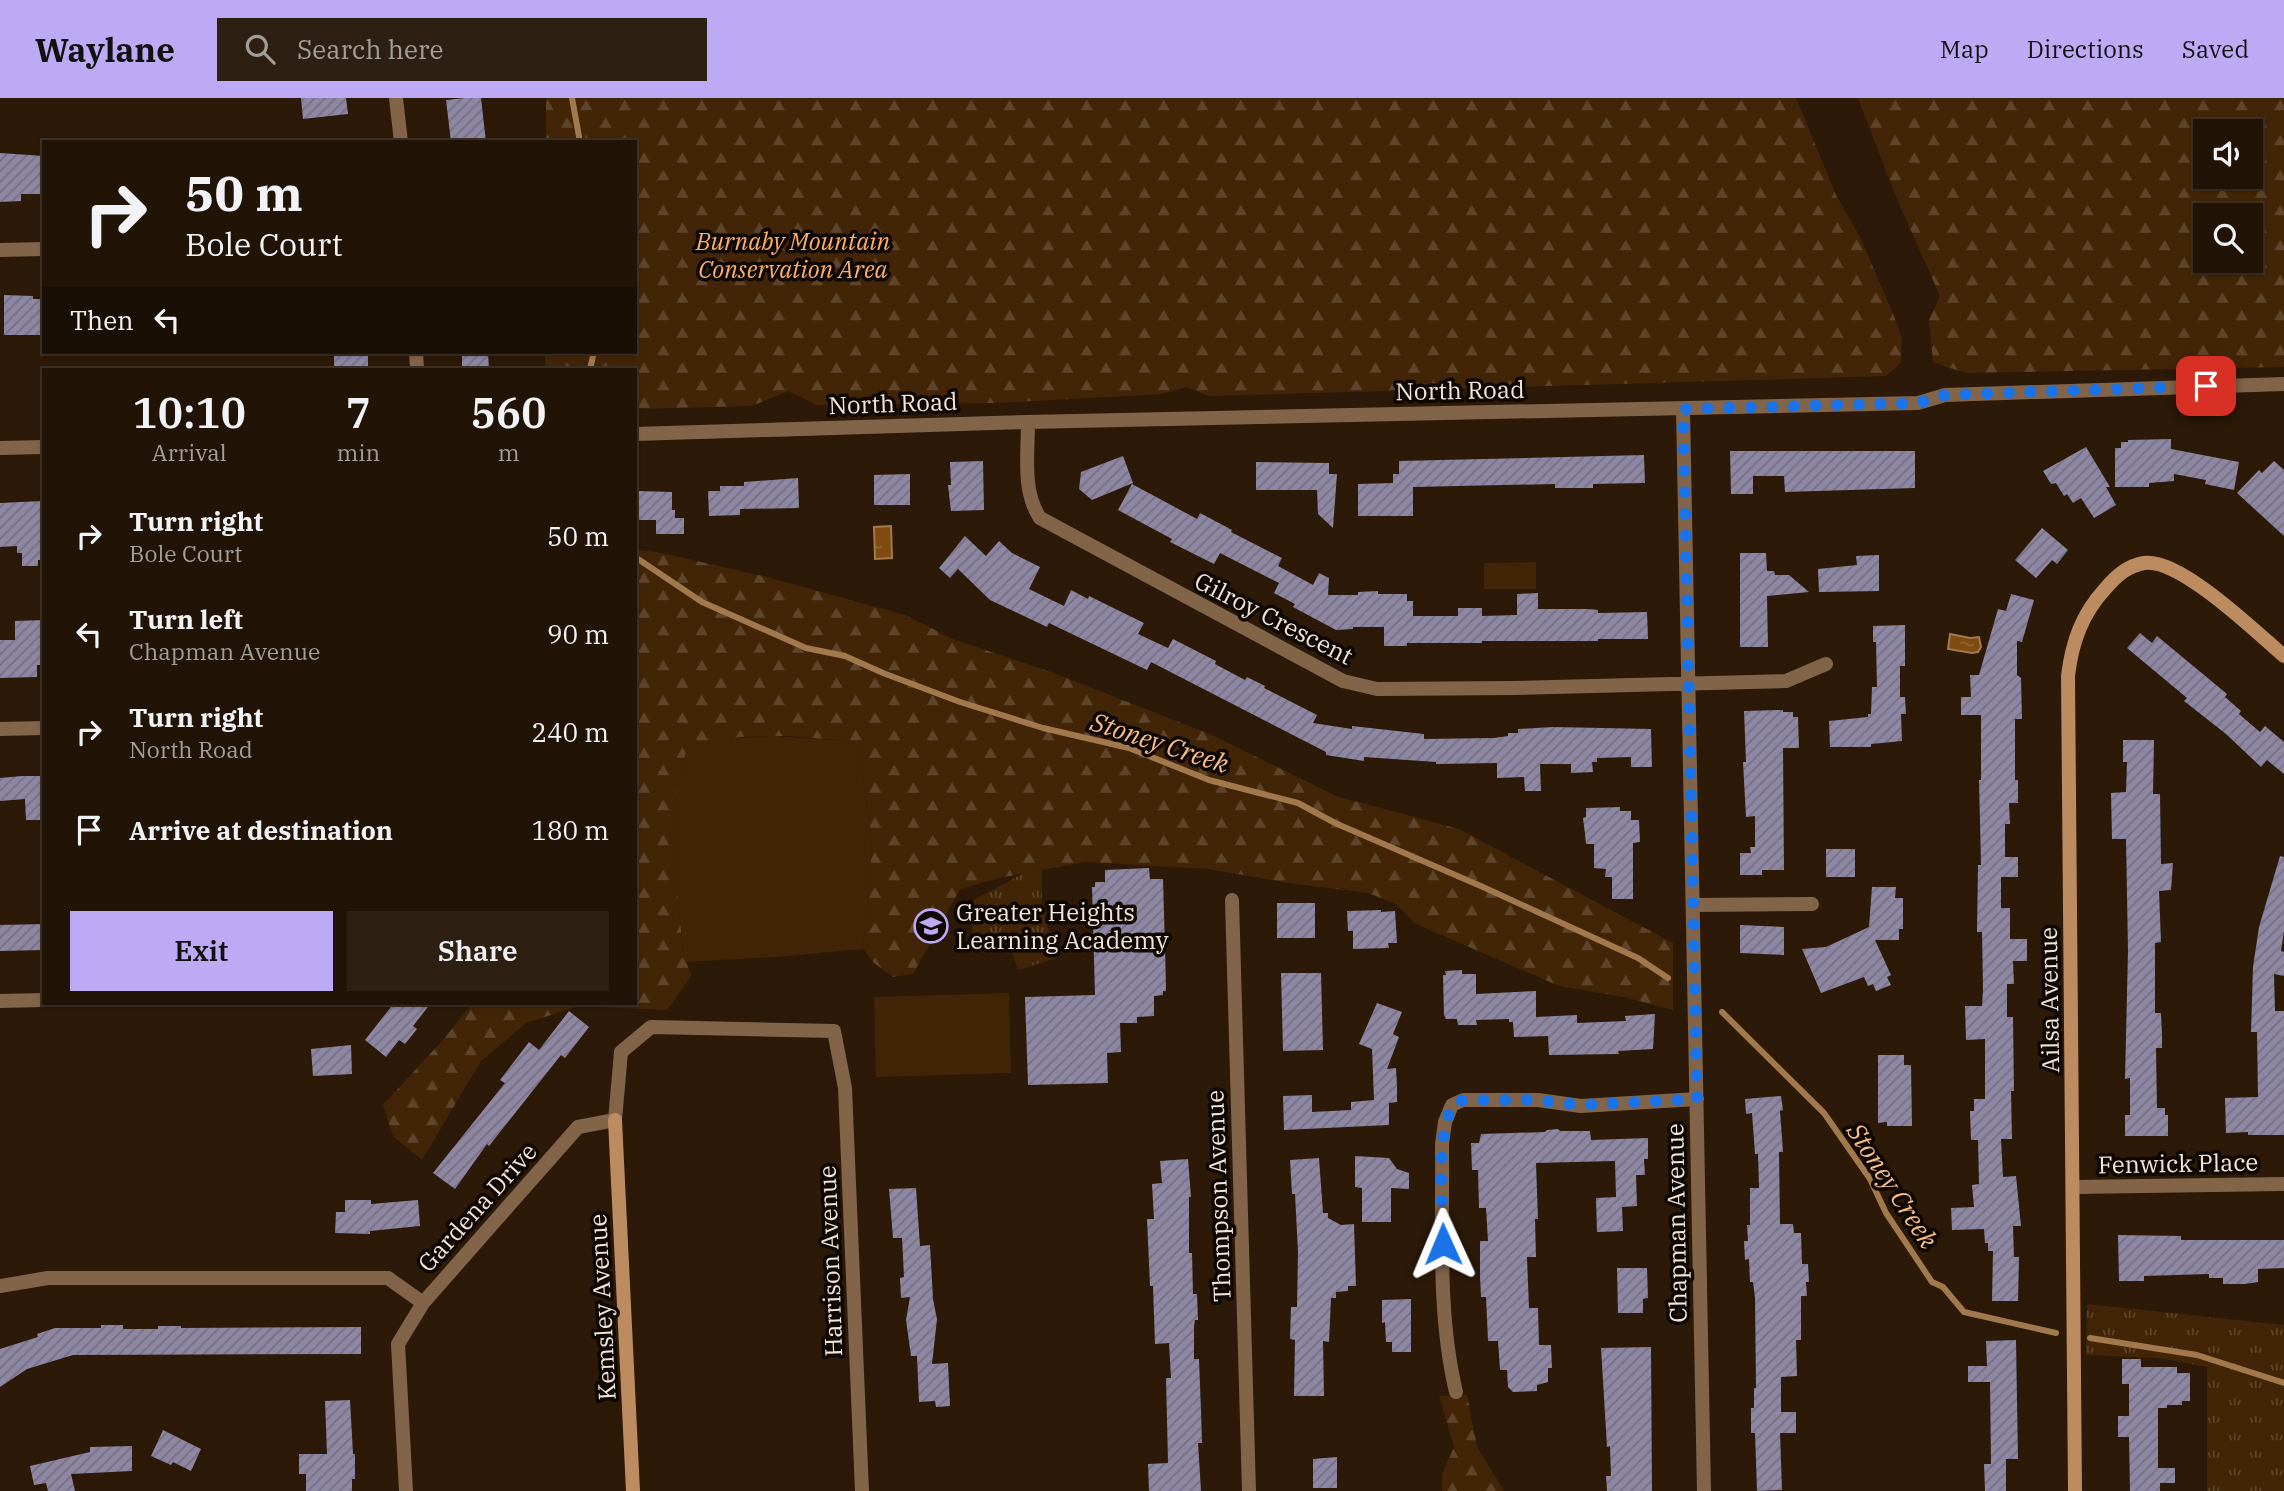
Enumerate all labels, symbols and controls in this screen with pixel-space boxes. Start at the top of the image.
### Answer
search box [217,18,707,81]
text: Waylane [35,28,175,71]
icon: search [241,30,279,68]
text: Search here [297,32,443,66]
text: Map [1940,33,1989,65]
text: Directions [2027,33,2144,65]
text: Saved [2182,33,2249,65]
map controls [2193,119,2263,273]
button: sound [2193,119,2263,189]
text: 50 m [185,161,303,224]
icon: right [70,168,161,259]
button: search [2193,203,2263,273]
text: Bole Court [185,223,343,265]
park label: Burnaby Mountain Conservation Area [695,225,890,285]
icon: left [148,301,186,339]
text: Then [70,303,134,337]
pin [2176,356,2236,416]
icon: arrive [2187,367,2225,405]
street label: North Road [1395,373,1525,407]
text: 10:10 [133,385,246,440]
text: 7 [346,385,371,440]
text: 560 [471,385,546,440]
street label: North Road [828,385,958,421]
text: Arrival [152,437,227,467]
text: min [336,437,380,467]
text: m [498,437,520,467]
text: Turn right [129,504,263,538]
icon: right [70,517,108,555]
text: 50 m [547,519,609,553]
text: Bole Court [129,538,242,568]
street label: Gilroy Crescent [1189,564,1359,672]
text: Turn left [129,602,243,636]
icon: left [70,615,108,653]
text: 90 m [547,617,609,651]
text: Chapman Avenue [129,636,320,666]
text: Turn right [129,700,263,734]
water label: Stoney Creek [1086,703,1234,780]
icon: right [70,713,108,751]
text: 240 m [531,715,609,749]
text: North Road [129,734,253,764]
icon: arrive [70,811,108,849]
text: Arrive at destination [129,813,393,847]
text: 180 m [531,813,609,847]
place label: Greater Heights Learning Academy [956,896,1169,956]
school or university icon: Greater Heights Learning Academy [912,907,950,945]
button: Exit [70,911,333,991]
button: Share [347,911,609,991]
street label: Ailsa Avenue [2032,927,2066,1073]
street label: Thompson Avenue [1198,1089,1238,1303]
water label: Stoney Creek [1839,1115,1946,1254]
street label: Chapman Avenue [1658,1123,1694,1323]
street label: Gardena Drive [410,1136,544,1278]
street label: Fenwick Place [2097,1146,2259,1180]
street label: Harrison Avenue [811,1165,849,1357]
position arrow [1406,1207,1480,1281]
street label: Kemsley Avenue [581,1213,623,1401]

